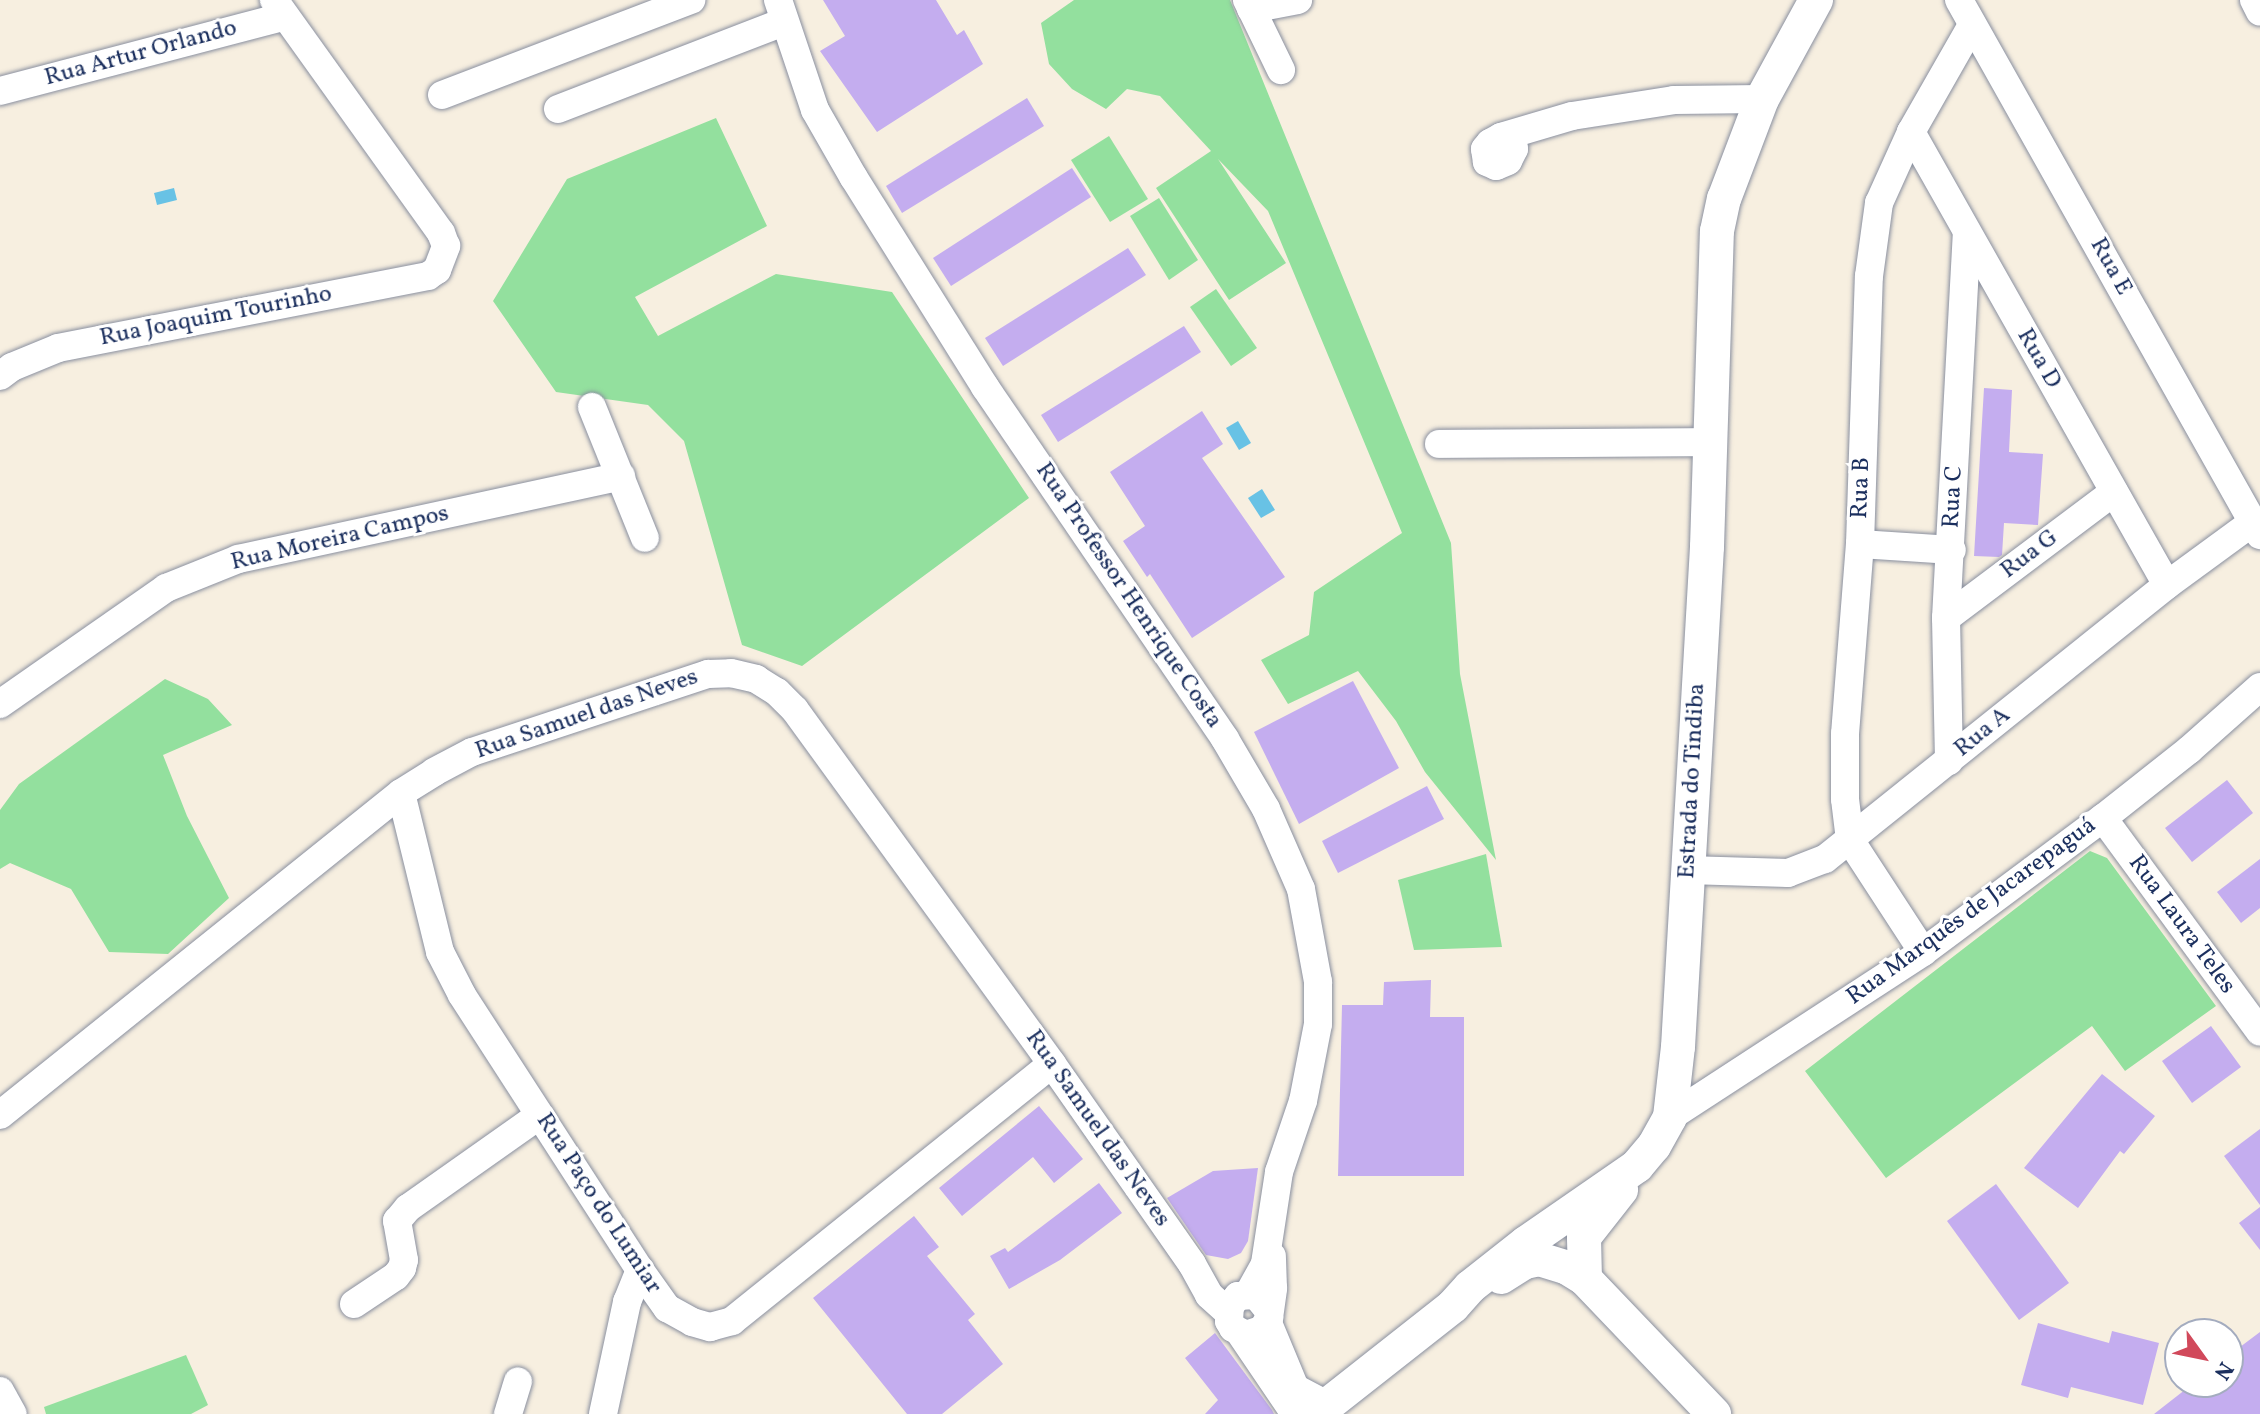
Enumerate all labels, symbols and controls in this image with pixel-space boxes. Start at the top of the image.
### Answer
street label: Rua Artur Orlando [42,14,240,94]
street label: Rua E [2083,233,2137,301]
street label: Rua Joaquim Tourinho [97,280,335,354]
street label: Rua D [2009,324,2067,394]
street label: Rua B [1847,457,1877,519]
street label: Rua Professor Henrique Costa [1028,458,1228,734]
street label: Rua C [1938,465,1970,529]
street label: Rua Moreira Campos [228,500,452,578]
street label: Rua G [1996,524,2064,586]
street label: Rua Samuel das Neves [472,663,702,767]
street label: Estrada do Tindiba [1673,682,1713,880]
street label: Rua A [1949,702,2017,764]
street label: Rua Marquês de Jacarepaguá [1842,812,2102,1012]
street label: Rua Laura Teles [2121,850,2241,1000]
street label: Rua Samuel das Neves [1018,1025,1176,1233]
street label: Rua Paço do Lumiar [529,1108,667,1300]
north arrow [2164,1318,2244,1398]
text: N [2206,1355,2240,1385]

